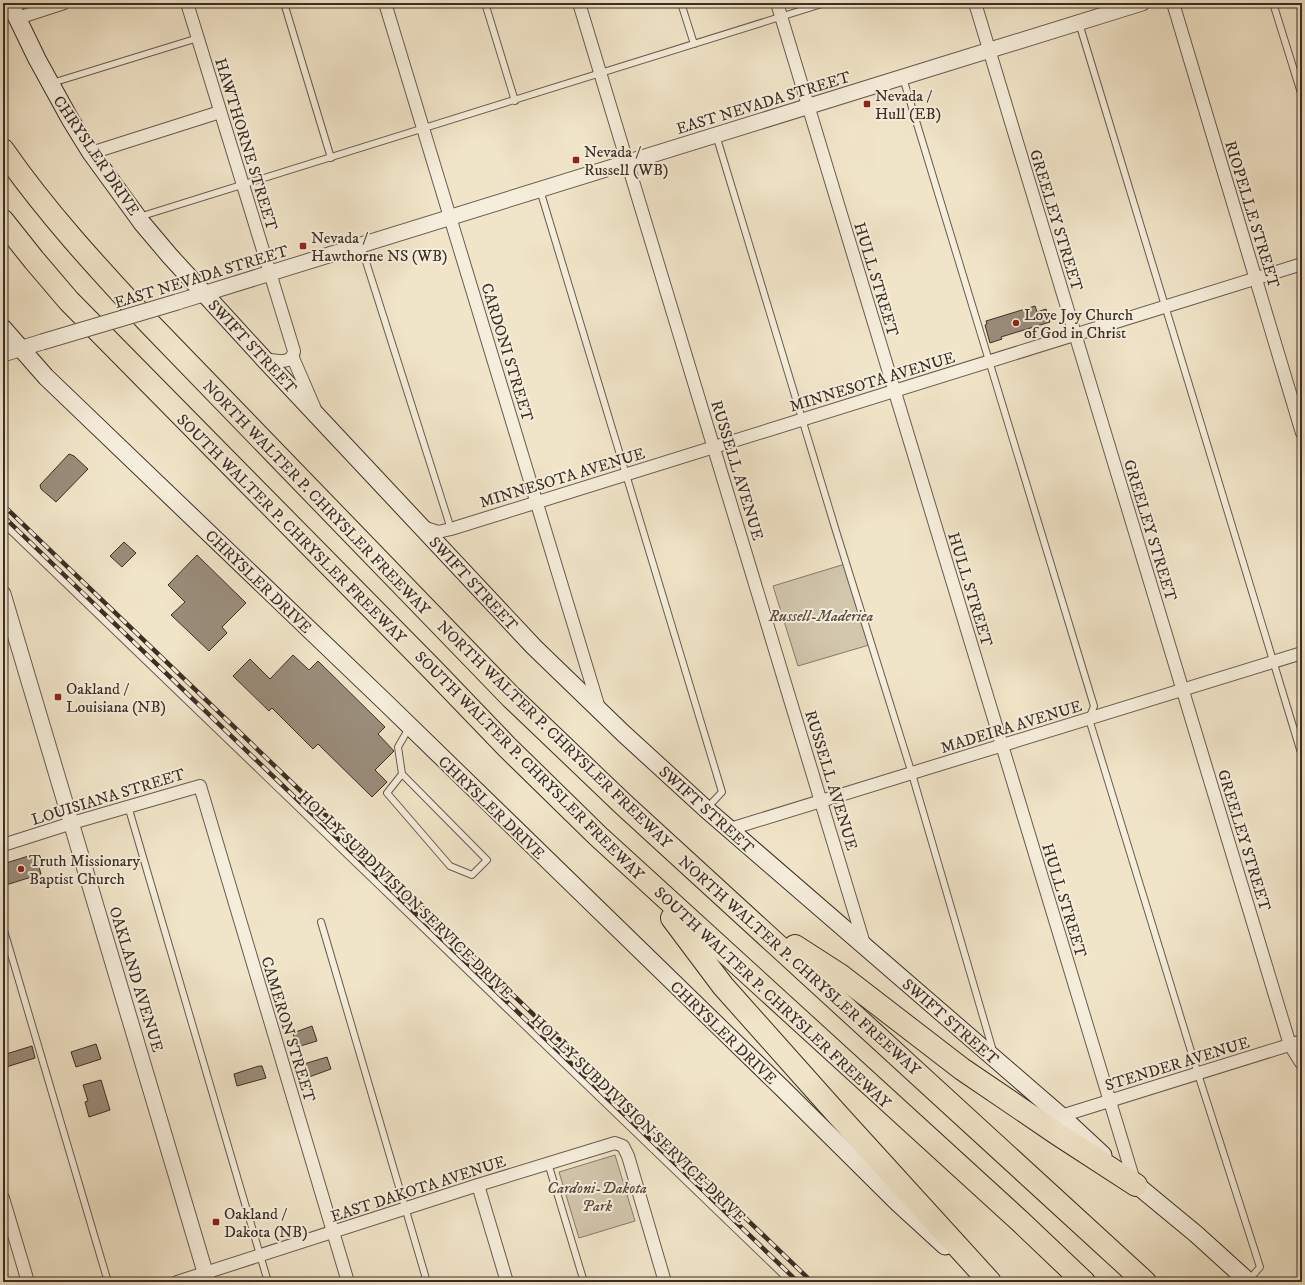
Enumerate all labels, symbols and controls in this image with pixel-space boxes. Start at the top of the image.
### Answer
street label: HAWTHORNE STREET [210,56,282,233]
street label: EAST NEVADA STREET [674,67,853,139]
place label: Nevada / Hull (EB) [875,86,941,124]
street label: CHRYSLER DRIVE [49,92,144,219]
marker: Nevada / Hull (EB) [862,99,872,109]
street label: RIOPELLE STREET [1220,138,1284,290]
place label: Nevada / Russell (WB) [584,142,669,180]
street label: GREELEY STREET [1025,147,1087,293]
marker: Nevada / Russell (WB) [571,155,581,165]
street label: HULL STREET [849,220,903,339]
place label: Nevada / Hawthorne NS (WB) [311,228,448,266]
street label: EAST NEVADA STREET [112,241,291,313]
marker: Nevada / Hawthorne NS (WB) [298,241,308,251]
street label: CARDONI STREET [476,281,538,424]
street label: SWIFT STREET [204,296,301,398]
place label: Love Joy Church of God in Christ [1024,305,1134,343]
marker: Love Joy Church of God in Christ [1011,318,1021,328]
street label: MINNESOTA AVENUE [787,347,957,417]
street label: NORTH WALTER P. CHRYSLER FREEWAY [198,376,435,620]
street label: RUSSELL AVENUE [706,398,768,543]
street label: SOUTH WALTER P. CHRYSLER FREEWAY [172,410,411,648]
street label: MINNESOTA AVENUE [477,443,647,513]
street label: GREELEY STREET [1119,457,1181,603]
street label: CHRYSLER DRIVE [201,526,316,638]
street label: HULL STREET [943,530,997,649]
street label: SWIFT STREET [425,533,522,635]
park label: Russell-Maderiea [768,606,873,626]
street label: NORTH WALTER P. CHRYSLER FREEWAY [433,617,677,853]
street label: SOUTH WALTER P. CHRYSLER FREEWAY [410,647,649,885]
place label: Oakland / Louisiana (NB) [66,679,166,717]
marker: Oakland / Louisiana (NB) [53,692,63,702]
street label: MADEIRA AVENUE [938,696,1084,758]
street label: RUSSELL AVENUE [800,708,862,853]
street label: CHRYSLER DRIVE [434,752,549,864]
street label: SWIFT STREET [655,762,758,858]
street label: LOUISIANA STREET [29,764,187,830]
street label: GREELEY STREET [1213,767,1275,913]
street label: HOLLY SUBDIVISION SERVICE DRIVE [294,786,517,1003]
street label: HULL STREET [1037,841,1091,960]
place label: Truth Missionary Baptist Church [29,851,141,889]
street label: NORTH WALTER P. CHRYSLER FREEWAY [674,852,925,1080]
marker: Truth Missionary Baptist Church [16,864,26,874]
street label: SOUTH WALTER P. CHRYSLER FREEWAY [650,883,895,1113]
street label: OAKLAND AVENUE [104,904,168,1054]
street label: CAMERON STREET [256,954,320,1104]
street label: SWIFT STREET [898,974,1003,1069]
street label: CHRYSLER DRIVE [666,977,781,1089]
street label: HOLLY SUBDIVISION SERVICE DRIVE [527,1010,750,1227]
street label: STENDER AVENUE [1103,1032,1252,1095]
street label: EAST DAKOTA AVENUE [328,1151,508,1227]
park label: Cardoni-Dakota Park [547,1178,647,1216]
place label: Oakland / Dakota (NB) [224,1204,308,1242]
marker: Oakland / Dakota (NB) [211,1217,221,1227]

